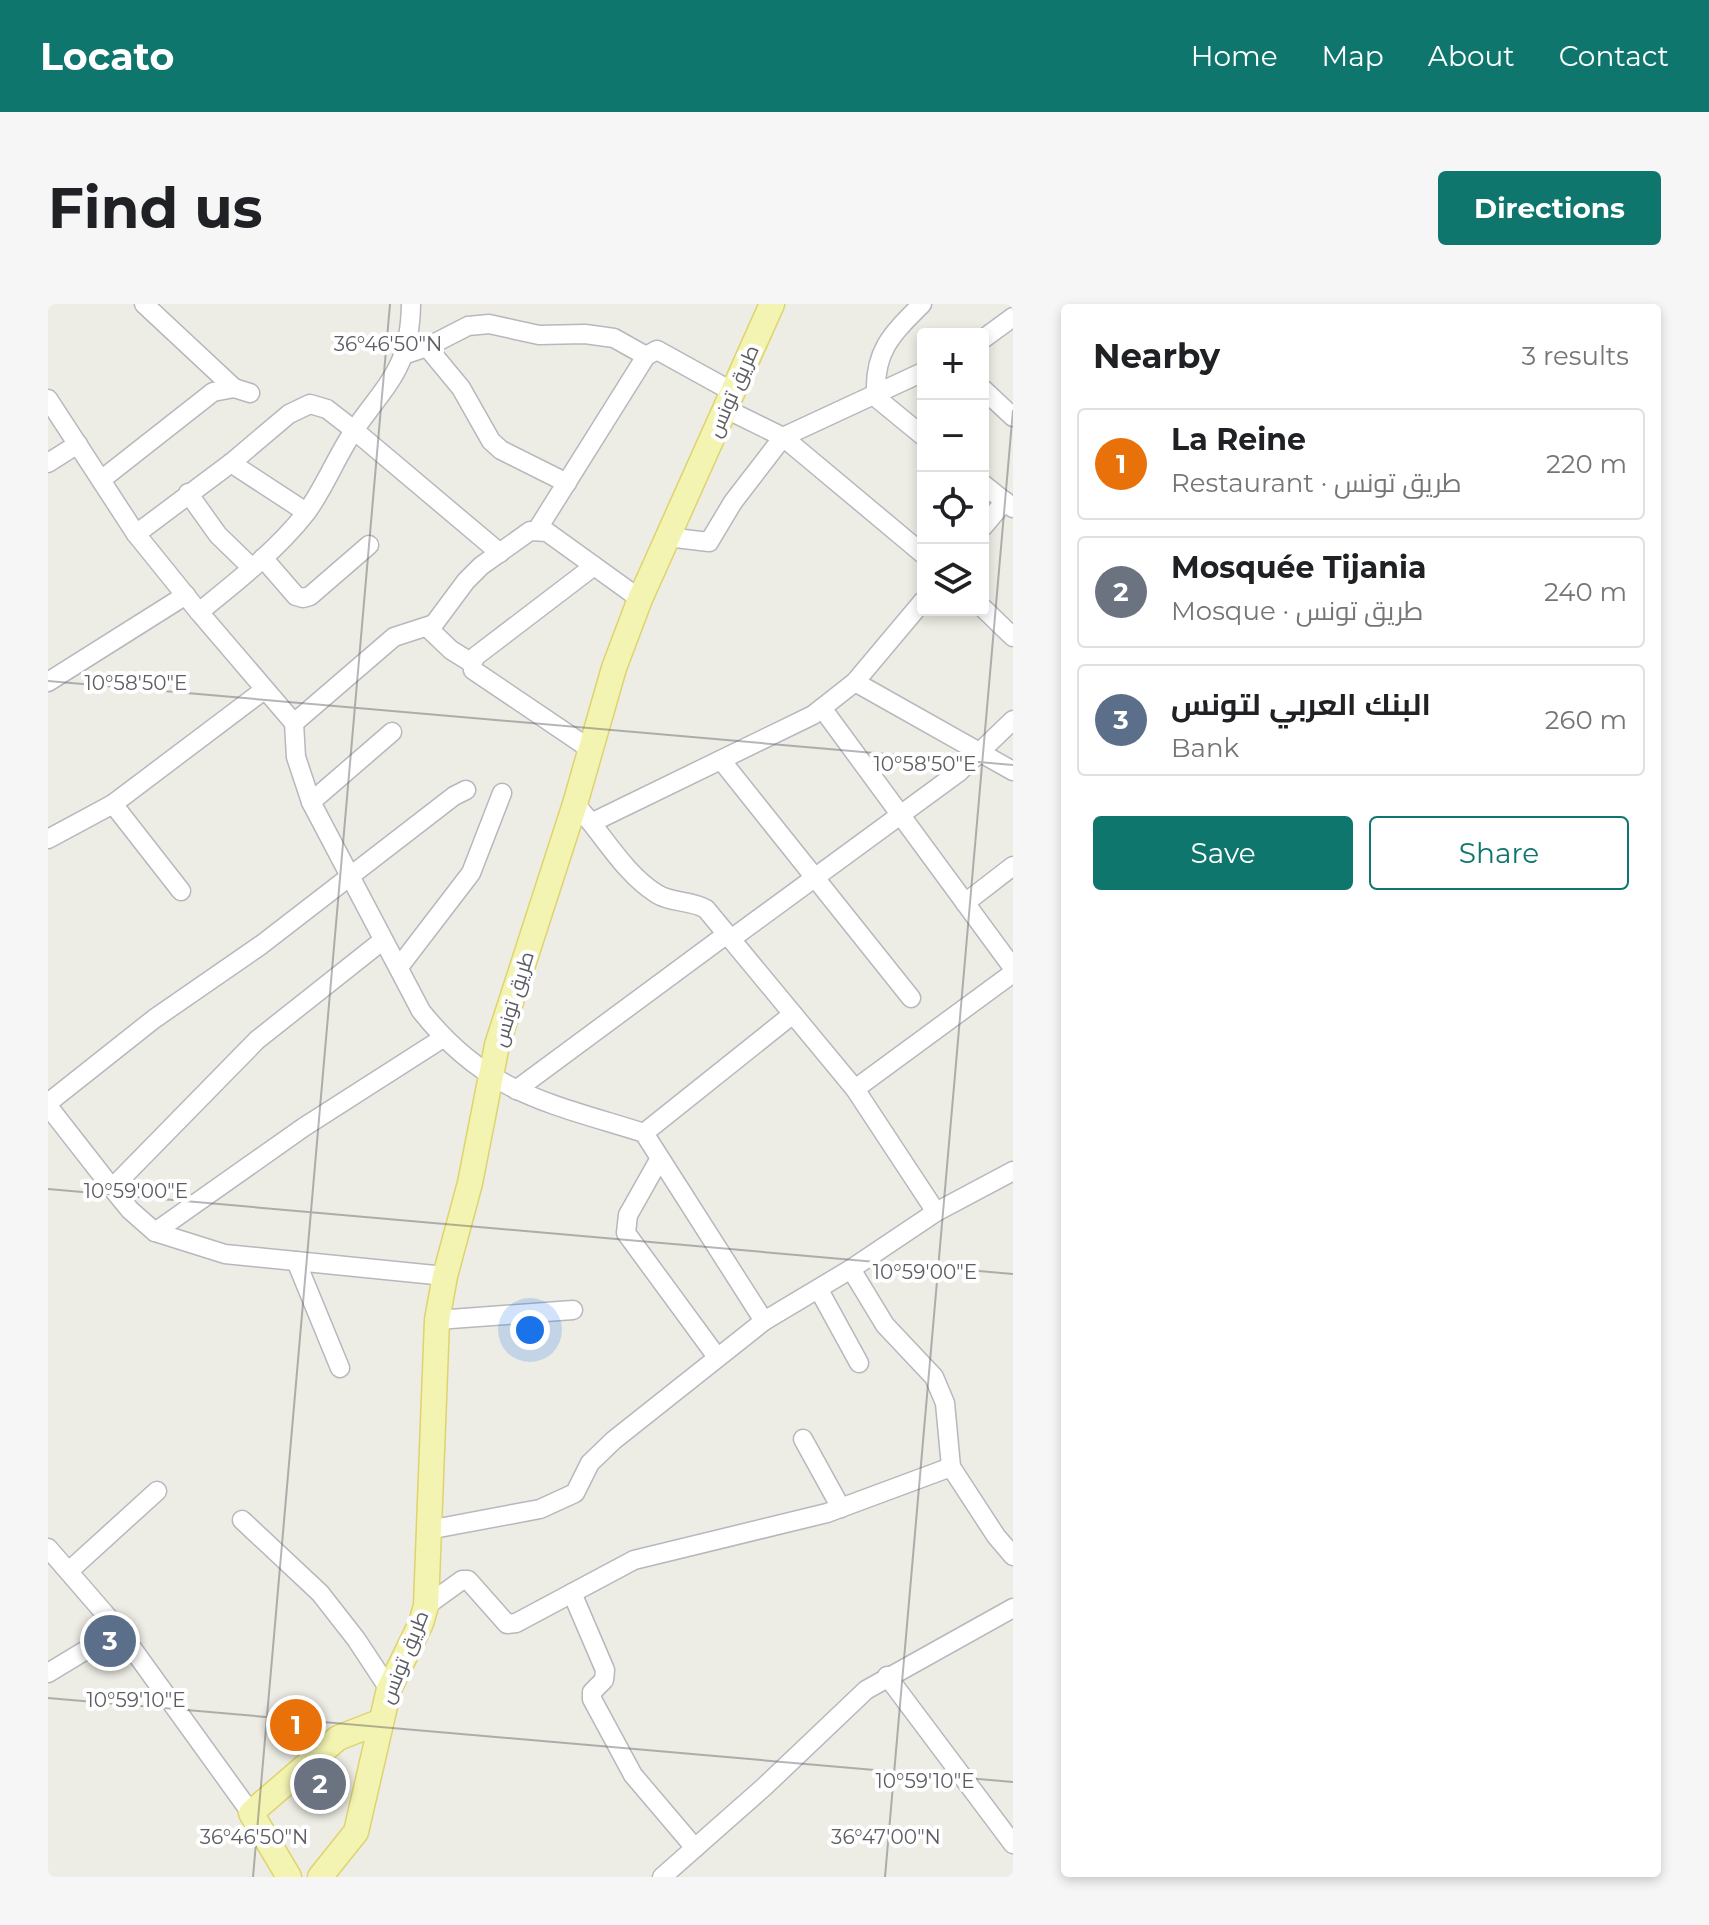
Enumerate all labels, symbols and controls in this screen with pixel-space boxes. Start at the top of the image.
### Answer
text: Locato [40,33,174,80]
text: Home [1191,39,1278,73]
text: Map [1322,39,1384,73]
text: About [1428,39,1515,73]
text: Contact [1559,39,1669,73]
button: Directions [1438,171,1661,245]
text: Find us [48,174,262,242]
map controls [917,328,989,616]
button: + [917,328,989,400]
text: 36°46'50"N [334,332,442,356]
text: Nearby [1093,335,1220,377]
text: 3 results [1522,340,1629,372]
street label: طريق تونس [702,341,765,441]
button: − [917,400,989,472]
text: La Reine [1171,421,1306,458]
text: 1 [1116,448,1126,480]
text: 220 m [1546,448,1627,480]
text: Restaurant · طريق تونس [1171,467,1462,499]
button: locate [917,472,989,544]
button: layers [917,544,989,616]
text: Mosquée Tijania [1171,549,1426,586]
text: 2 [1113,576,1129,608]
text: 240 m [1544,576,1627,608]
text: Mosque · طريق تونس [1171,595,1423,627]
text: 10°58'50"E [85,671,187,695]
text: البنك العربي لتونس [1171,686,1431,723]
text: 3 [1113,704,1129,736]
text: 260 m [1545,704,1627,736]
text: Bank [1171,732,1239,764]
text: 10°58'50"E [874,752,976,776]
button: Save [1093,816,1353,890]
button: Share [1369,816,1629,890]
street label: طريق تونس [487,949,540,1050]
text: 10°59'00"E [84,1179,188,1203]
text: 10°59'00"E [873,1260,977,1284]
your location [510,1310,550,1350]
street label: طريق تونس [374,1607,434,1707]
pin: 3 [84,1611,136,1671]
text: 10°59'10"E [86,1688,186,1712]
pin: 1 [270,1695,322,1755]
pin: 2 [294,1754,346,1814]
text: 10°59'10"E [875,1769,975,1793]
text: 36°46'50"N [200,1825,308,1849]
text: 36°47'00"N [831,1825,941,1849]

